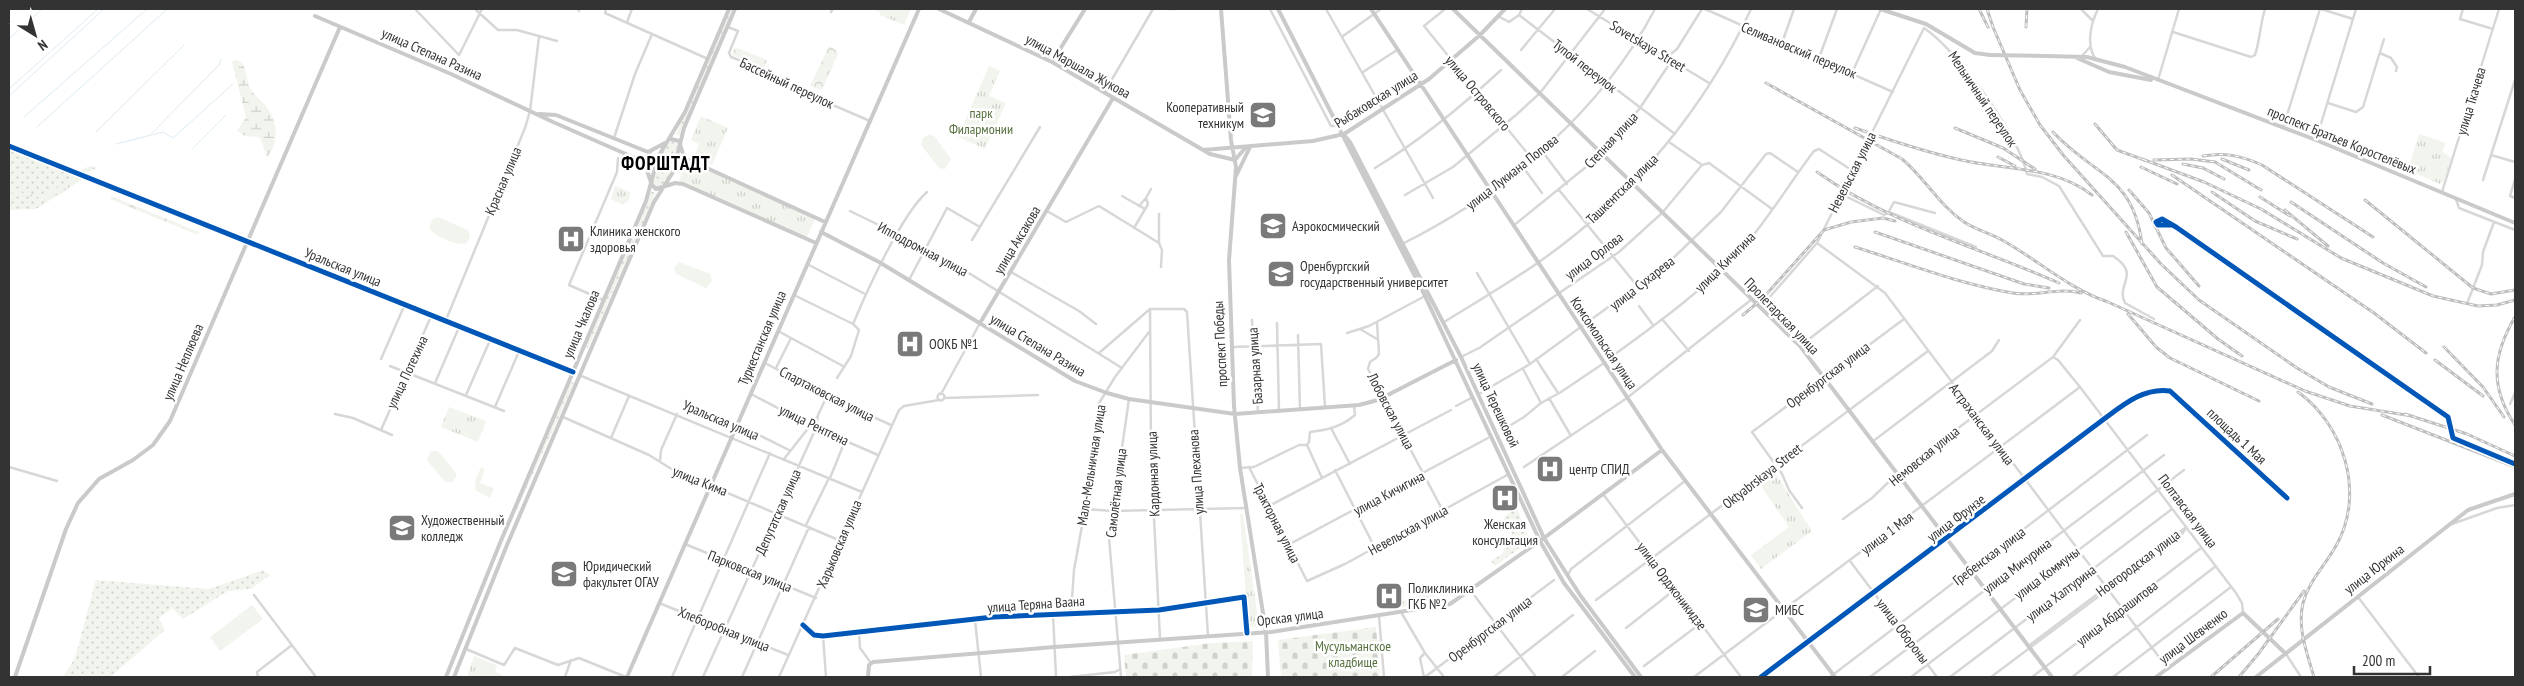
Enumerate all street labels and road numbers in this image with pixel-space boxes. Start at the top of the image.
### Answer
street label: Sovetskaya Street [1607,16,1689,76]
street label: Селивановский переулок [1738,18,1860,83]
street label: улица Степана Разина [379,24,485,84]
street label: улица Маршала Жукова [1022,30,1134,102]
street label: Тупой переулок [1549,35,1621,97]
street label: Мельничный переулок [1944,48,2022,151]
street label: улица Островского [1441,52,1515,134]
street label: Бассейный переулок [737,53,837,113]
street label: улица Ткачева [2452,65,2490,137]
street label: Рыбаковская улица [1331,66,1421,132]
street label: проспект Братьев Коростелёвых [2265,102,2419,178]
street label: Степная улица [1580,108,1642,172]
street label: Невельская улица [1824,129,1880,215]
street label: улица Лукиана Попова [1462,130,1562,214]
street label: Красная улица [481,144,525,218]
street label: Ташкентская улица [1582,150,1662,228]
street label: улица Аксакова [990,203,1044,277]
street label: Ипподромная улица [875,218,971,280]
street label: улица Орлова [1561,228,1627,284]
street label: улица Кичигина [1691,228,1759,296]
street label: Уральская улица [302,243,384,291]
street label: улица Сухарева [1606,252,1678,314]
street label: Пролетарская улица [1741,274,1823,358]
street label: улица Чкалова [559,287,603,361]
street label: Туркестанская улица [734,288,790,388]
street label: Комсомольская улица [1566,293,1642,393]
street label: проспект Победы [1209,301,1231,387]
street label: улица Степана Разина [987,309,1089,381]
street label: улица Неплюева [159,321,207,403]
street label: Базарная улица [1243,327,1267,405]
street label: улица Потехина [382,333,432,411]
street label: Оренбургская улица [1783,338,1873,412]
street label: улица Терешковой [1469,360,1523,450]
street label: Спартаковская улица [777,362,877,426]
street label: Лобовская улица [1363,369,1419,452]
street label: Астраханская улица [1945,379,2019,469]
street label: Уральская улица [680,396,762,444]
street label: улица Рентгена [776,400,852,450]
street label: Мало-Мельничная улица [1073,403,1109,527]
street label: площадь 1 Мая [2203,404,2271,468]
street label: Немовская улица [1885,422,1963,490]
street label: улица Плеханова [1184,429,1208,515]
street label: Кардонная улица [1143,431,1163,517]
street label: Oktyabrskaya Street [1719,439,1806,513]
street label: Самолётная улица [1102,447,1130,539]
street label: улица Кима [670,462,730,500]
street label: Депутатская улица [751,466,805,558]
street label: улица Кичигина [1350,467,1428,519]
street label: Полтавская улица [2154,470,2222,552]
street label: Тракторная улица [1249,480,1305,566]
street label: улица Фрунзе [1923,490,1989,546]
street label: Харьковская улица [812,497,866,591]
street label: Невельская улица [1365,501,1451,559]
street label: улица 1 Мая [1857,507,1917,559]
street label: Гребенская улица [1949,523,2029,589]
street label: Новгородская улица [2092,526,2184,600]
street label: улица Мичурина [1979,534,2055,598]
street label: улица Орджоникидзе [1633,538,1711,634]
street label: улица Юркина [2340,540,2408,598]
street label: улица Коммуны [2011,543,2083,603]
street label: Парковская улица [705,546,795,596]
street label: улица Халтурина [2022,561,2100,625]
street label: улица Абдрашитова [2073,576,2161,650]
street label: улица Теряна Ваана [987,592,1085,616]
street label: Оренбургская улица [1445,592,1535,666]
street label: улица Обороны [1873,595,1933,667]
street label: Хлеборобная улица [676,602,772,656]
street label: Орская улица [1256,604,1324,630]
street label: улица Шевченко [2155,604,2231,668]

